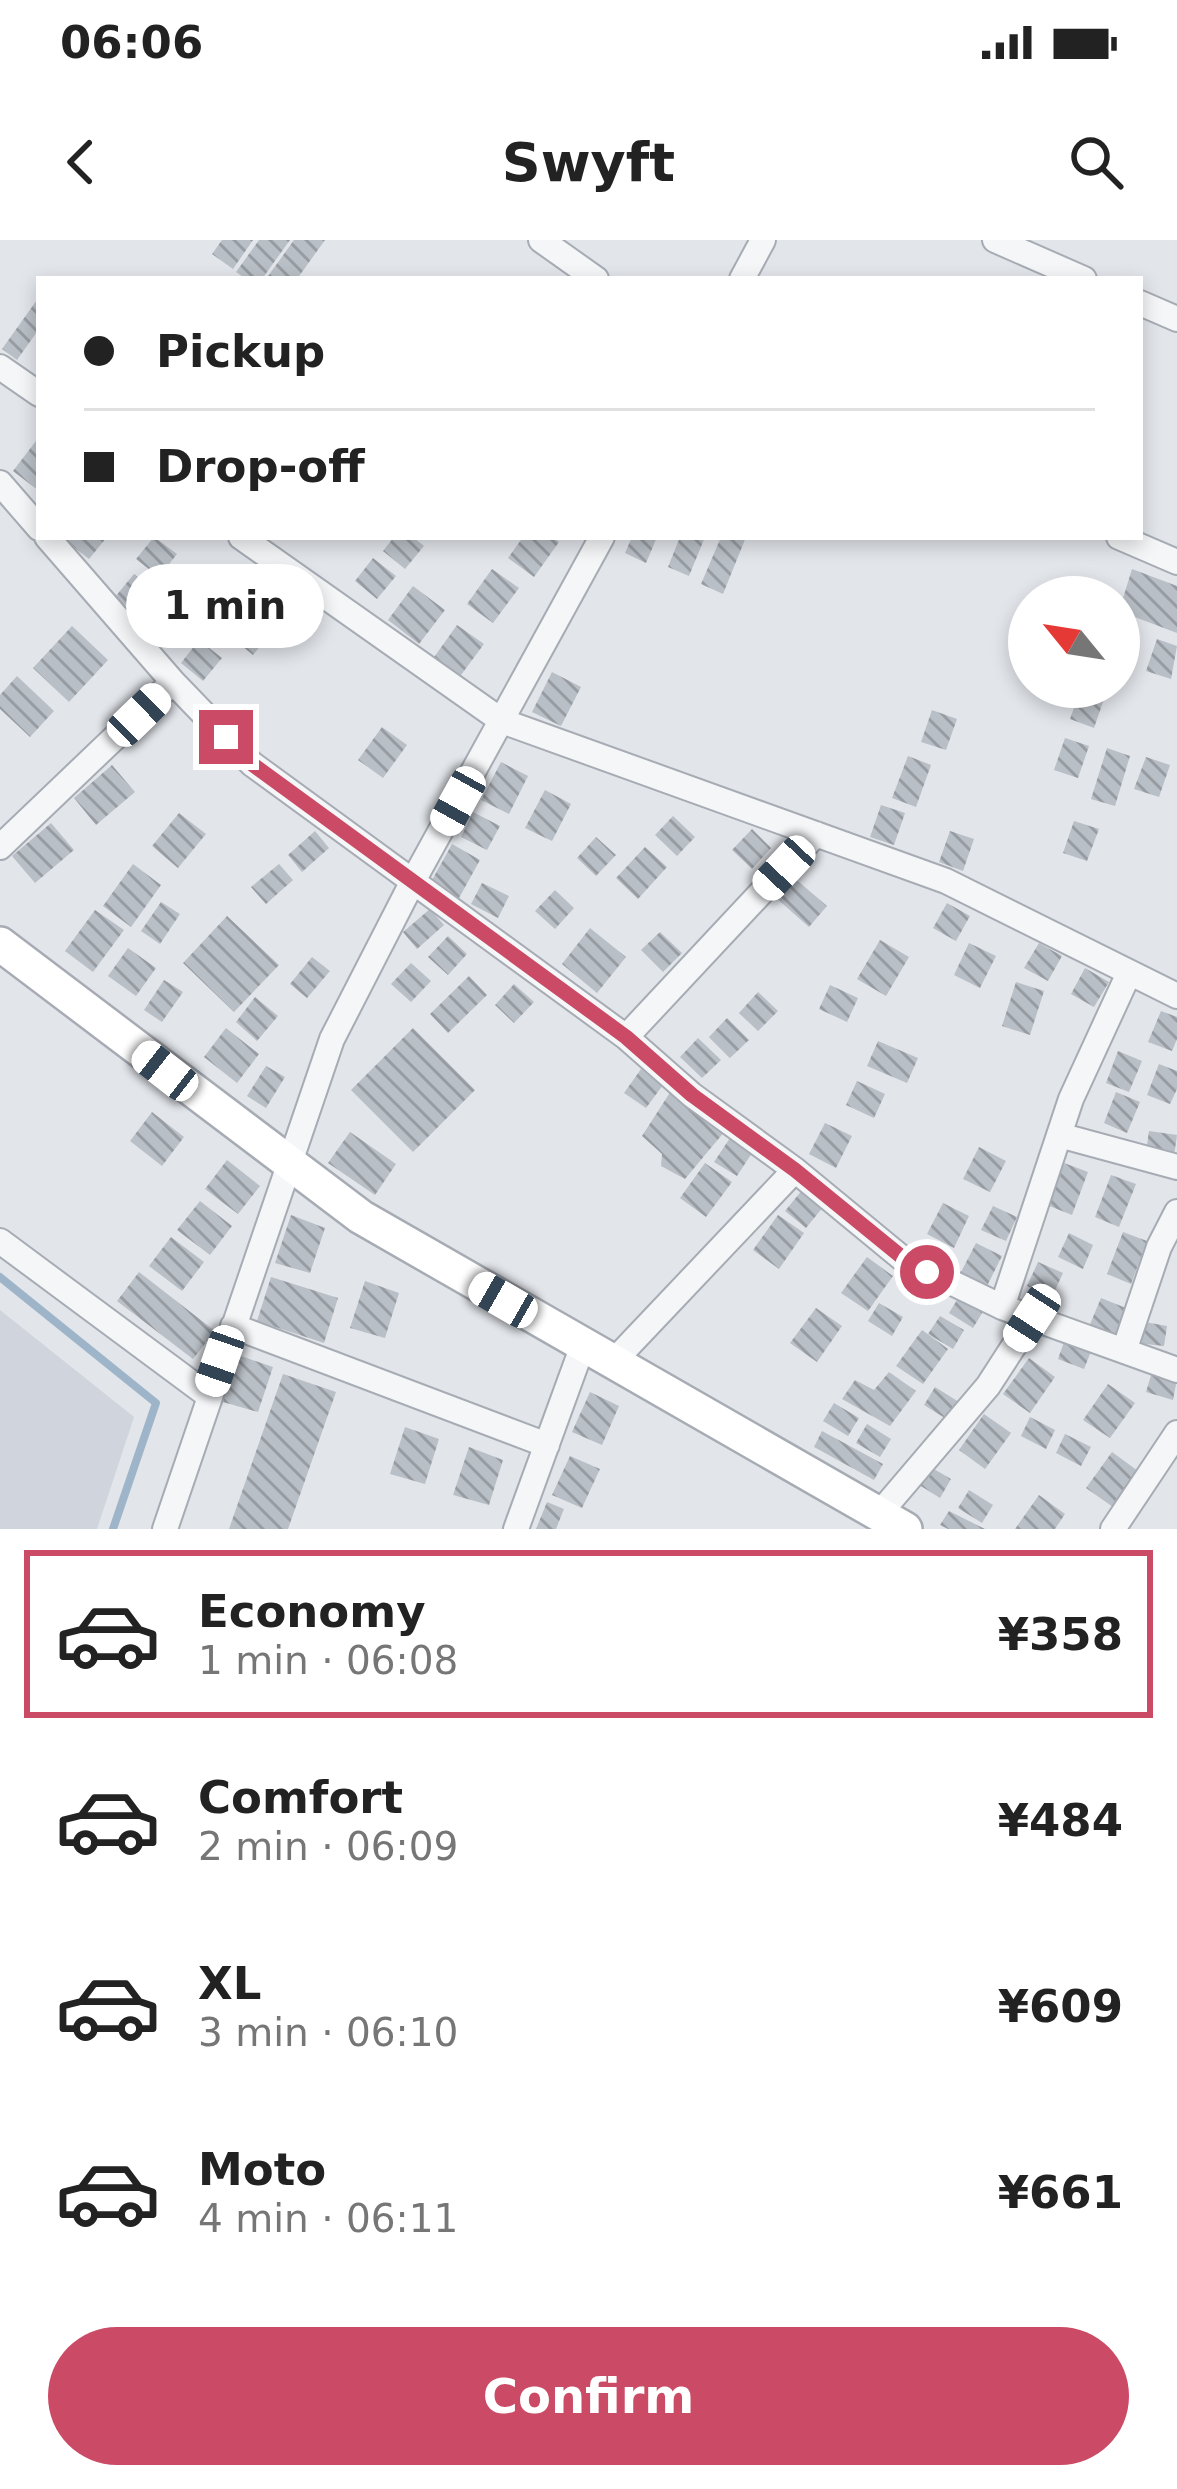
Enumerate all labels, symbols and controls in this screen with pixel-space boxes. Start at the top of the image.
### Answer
text: 06:06 [60,16,203,69]
icon: back [48,129,114,195]
icon: search [1063,129,1129,195]
text: Swyft [502,131,675,194]
text: Pickup [156,325,325,378]
text: Drop-off [156,440,365,493]
callout: 1 min [127,563,325,647]
north arrow [1008,576,1140,708]
map controls [1008,576,1140,708]
text: 1 min [164,583,286,628]
car [101,677,177,753]
route end [199,710,253,764]
car [425,761,491,841]
car [746,829,822,907]
car [126,1035,204,1107]
route start [900,1245,954,1299]
car [463,1266,543,1334]
car [997,1278,1067,1358]
car [191,1321,249,1401]
icon: car [54,1580,162,1688]
text: Economy [198,1585,426,1638]
text: ¥358 [998,1608,1123,1661]
text: 1 min · 06:08 [198,1638,458,1683]
icon: car [54,1766,162,1874]
text: Comfort [198,1771,403,1824]
text: ¥484 [998,1794,1123,1847]
text: 2 min · 06:09 [198,1824,458,1869]
icon: car [54,1952,162,2060]
text: XL [198,1957,261,2010]
text: ¥609 [998,1980,1123,2033]
text: 3 min · 06:10 [198,2010,458,2055]
icon: car [54,2138,162,2246]
text: Moto [198,2143,326,2196]
text: ¥661 [998,2166,1123,2219]
text: 4 min · 06:11 [198,2196,458,2241]
button: Confirm [48,2327,1129,2465]

